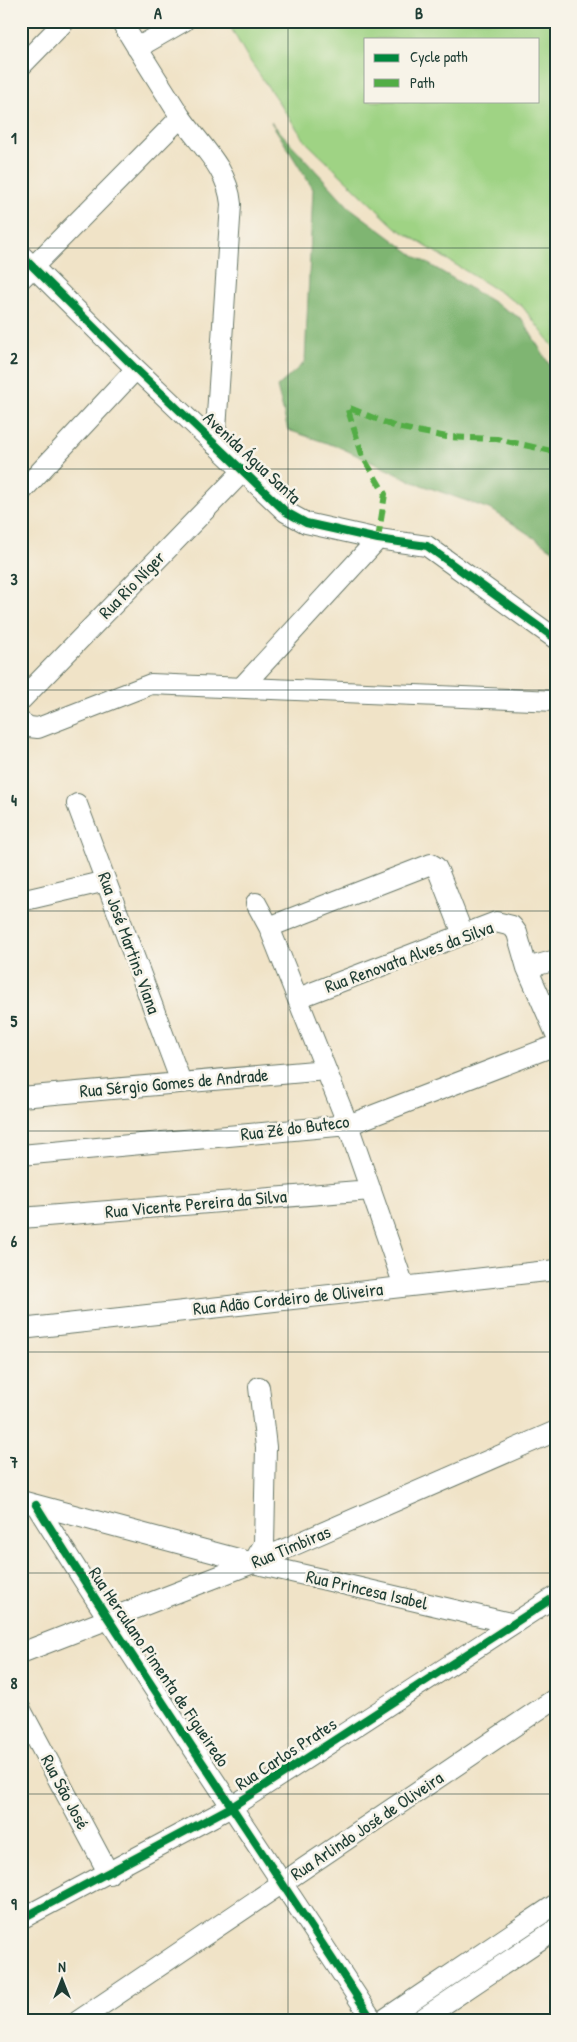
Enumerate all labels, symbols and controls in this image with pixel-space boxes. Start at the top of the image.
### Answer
text: A [154,2,162,24]
text: B [415,2,423,24]
legend [364,38,540,102]
text: Cycle path [410,46,468,67]
text: Path [410,72,435,93]
text: 1 [11,127,17,149]
text: 2 [10,347,18,369]
street label: Avenida Água Santa [198,406,307,510]
street label: Rua Rio Níger [93,545,171,624]
text: 3 [10,568,18,590]
text: 4 [11,789,17,811]
street label: Rua José Martins Viana [92,868,167,1017]
street label: Rua Renovata Alves da Silva [321,914,497,999]
text: 5 [11,1010,18,1032]
street label: Rua Sérgio Gomes de Andrade [79,1062,269,1103]
street label: Rua Zé do Buteco [239,1108,351,1147]
street label: Rua Vicente Pereira da Silva [104,1183,288,1224]
text: 6 [11,1230,18,1252]
street label: Rua Adão Cordeiro de Oliveira [192,1276,384,1321]
text: 7 [9,1451,18,1473]
street label: Rua Timbiras [247,1519,334,1574]
street label: Rua Herculano Pimenta de Figueiredo [83,1562,236,1772]
street label: Rua Princesa Isabel [304,1563,431,1616]
text: 8 [11,1672,18,1694]
street label: Rua Carlos Prates [230,1711,341,1796]
street label: Rua São José [35,1750,96,1834]
street label: Rua Arlindo José de Oliveira [285,1765,448,1886]
text: 9 [11,1893,17,1915]
north arrow [38,1954,88,2004]
text: N [58,1957,66,1976]

